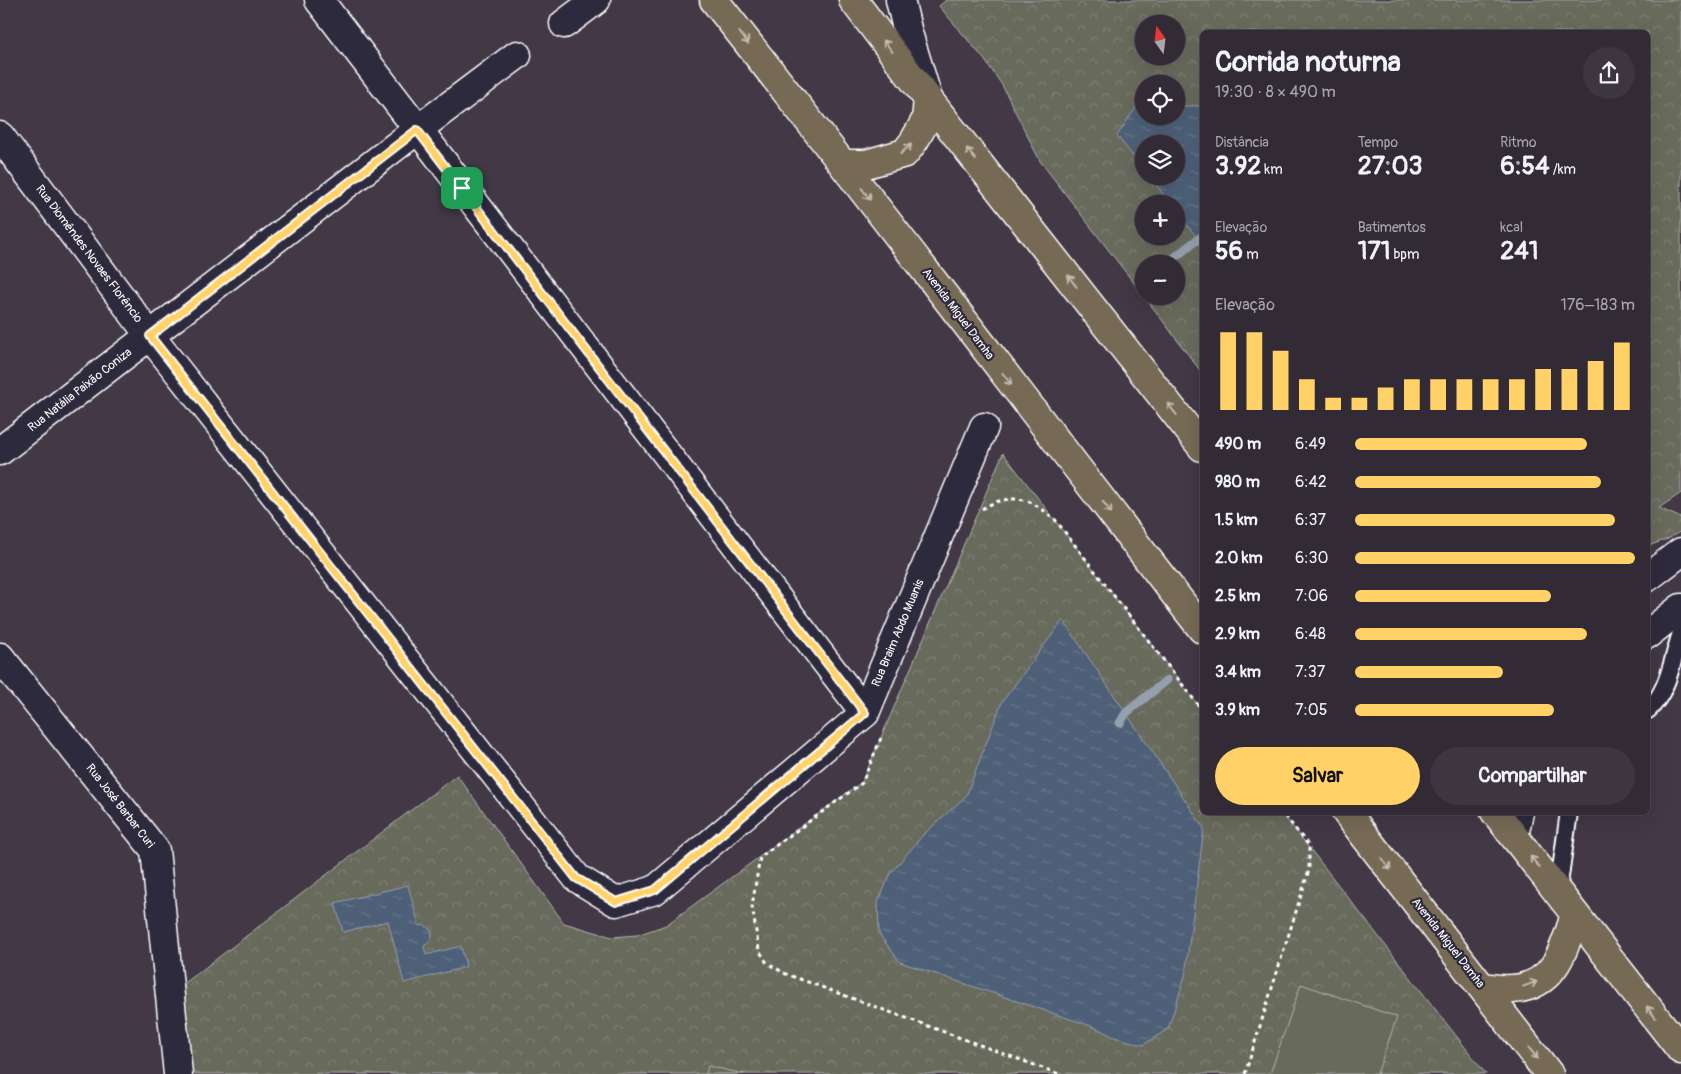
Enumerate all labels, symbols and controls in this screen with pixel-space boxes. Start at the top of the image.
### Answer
north arrow [1135,15,1185,65]
map controls [1135,15,1185,305]
one-way arrow [739,31,750,44]
one-way arrow [883,39,893,53]
text: Corrida noturna [1215,45,1401,80]
button: share [1583,47,1635,99]
button: locate [1135,75,1185,125]
text: 19:30 · 8 × 490 m [1215,82,1336,102]
text: Distância [1215,134,1269,151]
text: Tempo [1358,134,1398,151]
text: Ritmo [1500,134,1537,151]
button: layers [1135,135,1185,185]
one-way arrow [900,143,913,155]
one-way arrow [965,147,976,160]
text: 3.92 [1215,151,1261,182]
text: 27:03 [1358,151,1423,182]
text: 6:54 [1500,151,1550,182]
text: km [1261,161,1283,178]
text: /km [1550,161,1576,178]
pin [441,167,483,209]
icon: arrive [448,174,476,202]
street label: Rua Diomêndes Novaes Florêncio [32,182,146,326]
one-way arrow [861,187,872,200]
button: + [1135,195,1185,245]
text: Elevação [1215,219,1267,236]
text: Batimentos [1358,219,1426,236]
text: kcal [1500,219,1523,236]
text: 56 [1215,236,1243,267]
text: 171 [1358,236,1390,267]
text: 241 [1500,236,1539,267]
text: m [1243,246,1259,263]
text: bpm [1390,246,1419,263]
button: − [1135,255,1185,305]
street label: Avenida Miguel Damha [919,265,997,363]
one-way arrow [1066,275,1077,288]
text: Elevação [1215,295,1275,315]
text: 176–183 m [1561,295,1635,315]
street label: Rua Natália Paixão Coniza [25,345,135,435]
one-way arrow [1002,372,1013,385]
one-way arrow [1167,402,1178,415]
text: 490 m [1215,434,1261,454]
text: 6:49 [1295,434,1326,454]
text: 980 m [1215,472,1260,492]
text: 6:42 [1295,472,1327,492]
one-way arrow [1102,500,1113,513]
text: 1.5 km [1215,510,1258,530]
text: 6:37 [1295,510,1326,530]
text: 2.0 km [1215,548,1263,568]
text: 6:30 [1295,548,1328,568]
street label: Rua Braim Abdo Muanis [869,576,928,689]
text: 2.5 km [1215,586,1260,606]
text: 7:06 [1295,586,1328,606]
text: 2.9 km [1215,624,1260,644]
text: 6:48 [1295,624,1326,644]
text: 3.4 km [1215,662,1261,682]
text: 7:37 [1295,662,1325,682]
text: 3.9 km [1215,700,1260,720]
text: 7:05 [1295,700,1327,720]
button: Salvar [1215,747,1420,805]
button: Compartilhar [1430,747,1635,805]
street label: Rua José Barbar Curi [83,761,157,851]
one-way arrow [1529,856,1540,869]
one-way arrow [1381,857,1391,871]
street label: Avenida Miguel Damha [1408,895,1488,991]
one-way arrow [1522,979,1537,988]
one-way arrow [1646,1005,1657,1018]
one-way arrow [1528,1047,1539,1060]

